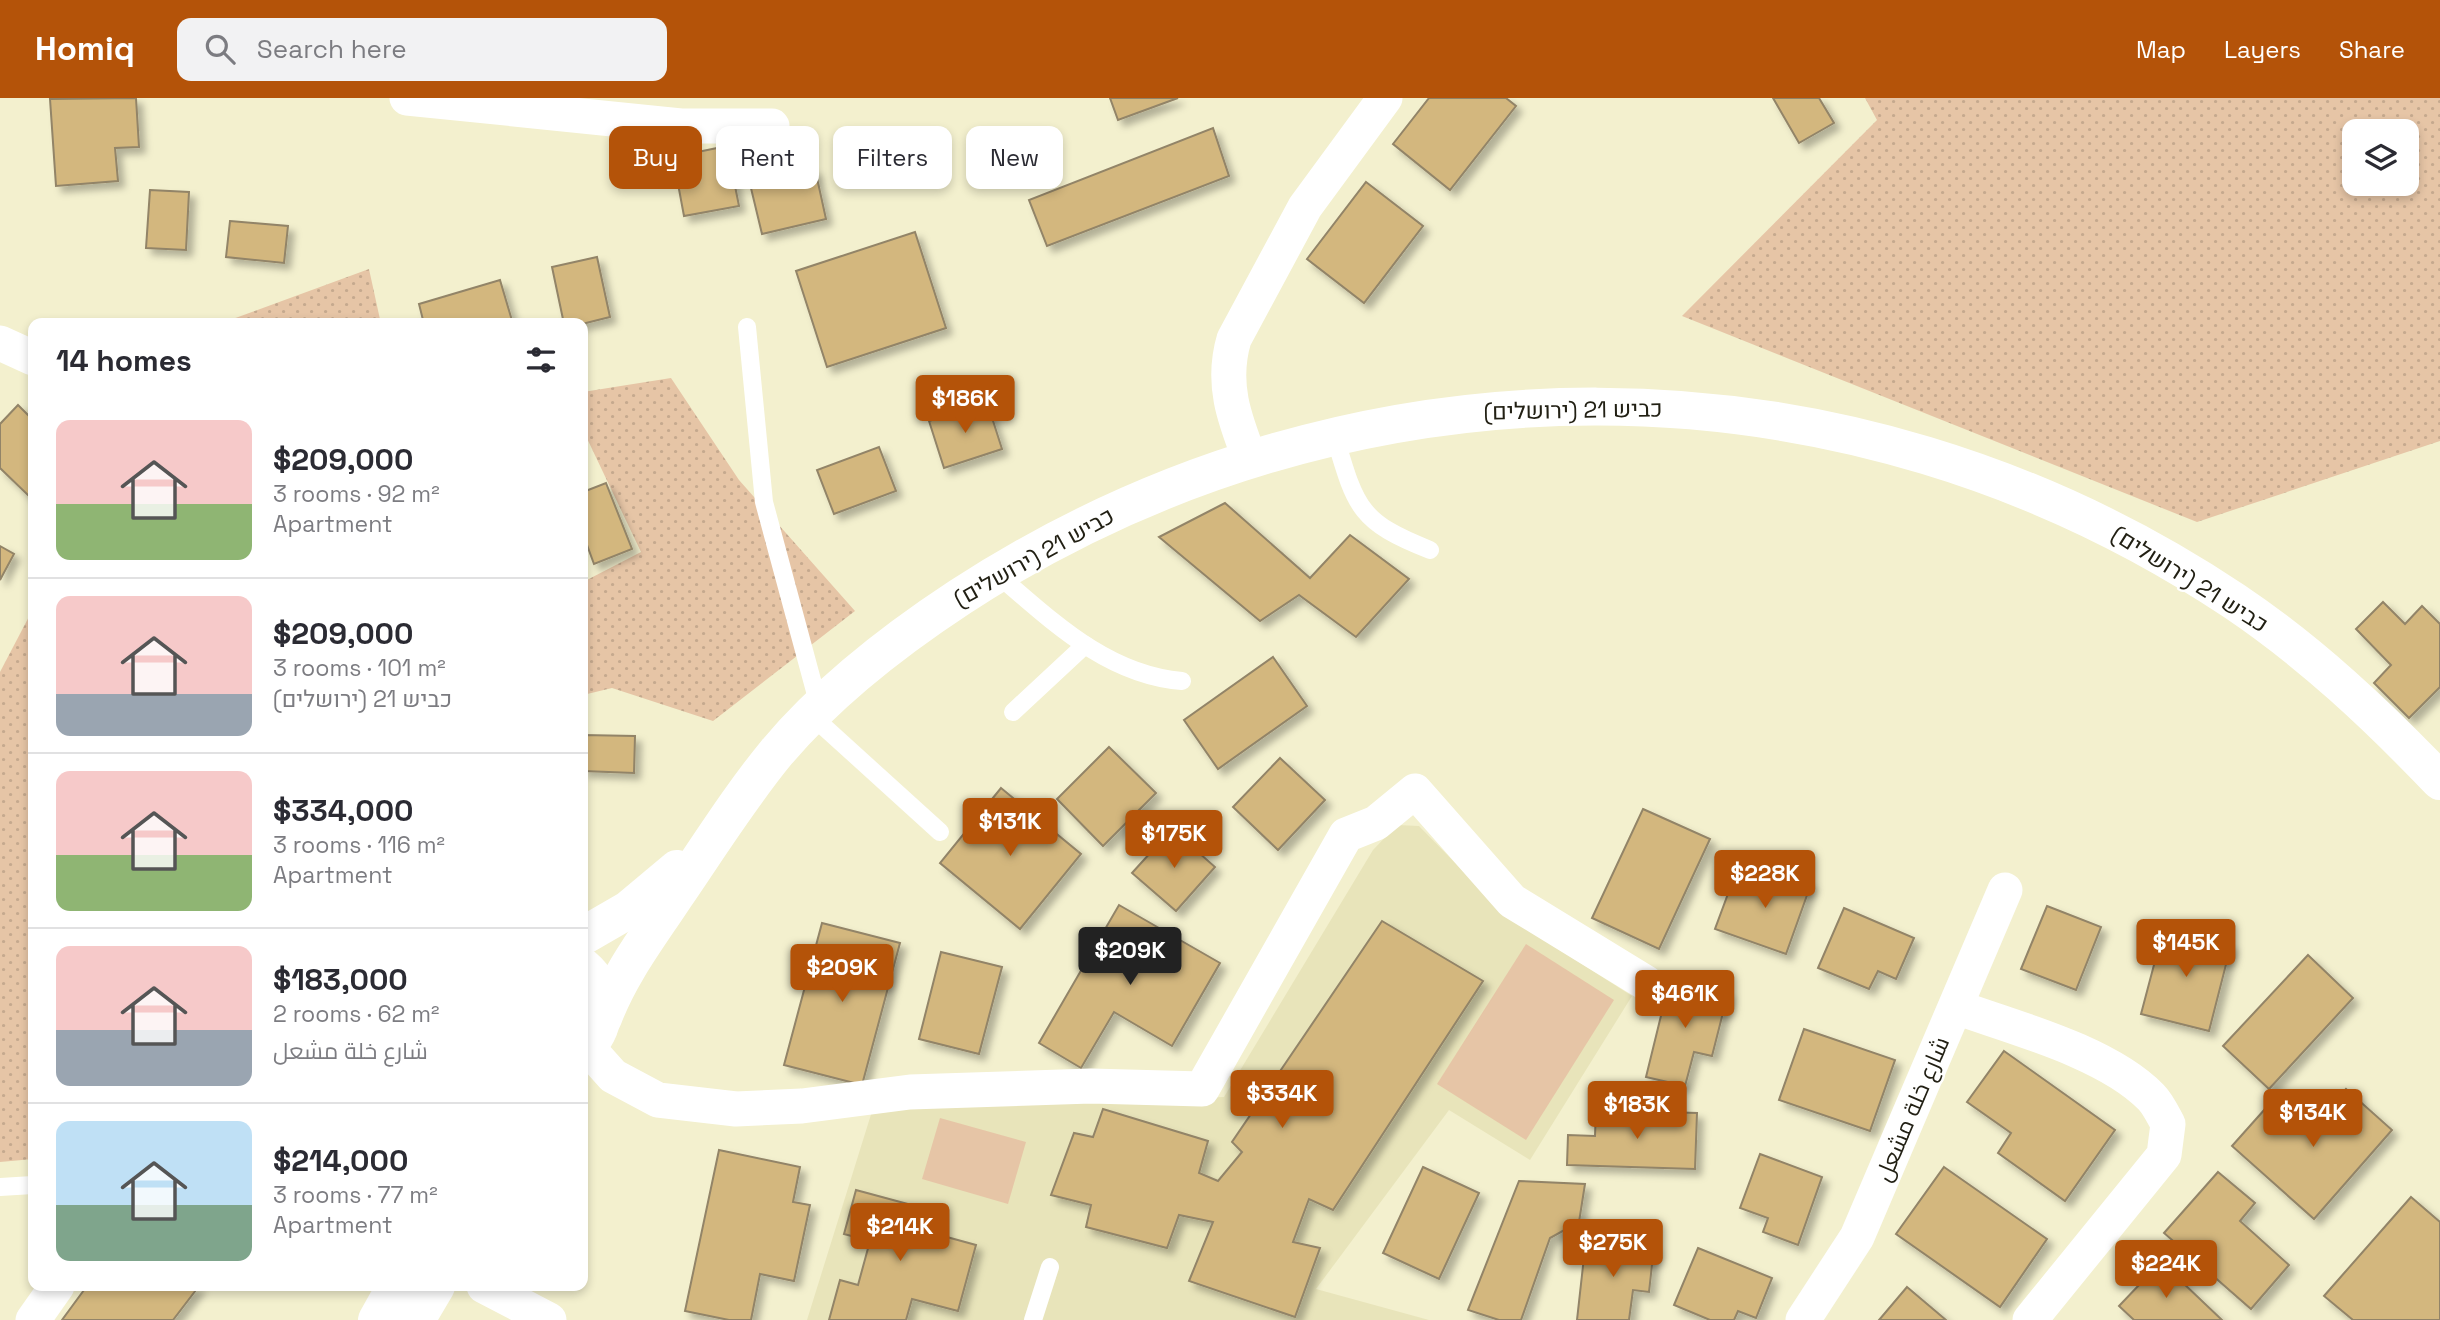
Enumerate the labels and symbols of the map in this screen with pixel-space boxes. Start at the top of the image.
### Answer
pin: $186K [916,376,1014,435]
street label: כביש 21 (ירושלים) [1483,393,1663,427]
street label: כביש 21 (ירושלים) [948,500,1120,614]
street label: כביש 21 (ירושלים) [2106,519,2274,639]
pin: $131K [961,798,1059,858]
pin: $175K [1125,810,1223,870]
pin: $228K [1716,850,1814,910]
pin: $145K [2137,920,2235,979]
pin: $209K [1081,928,1179,987]
pin: $209K [793,944,891,1004]
pin: $461K [1636,970,1734,1030]
street label: شارع خلة مشعل [1868,1032,1957,1186]
pin: $334K [1233,1070,1331,1130]
pin: $183K [1588,1082,1686,1141]
pin: $134K [2264,1090,2362,1149]
pin: $214K [851,1204,949,1263]
pin: $275K [1564,1220,1662,1279]
pin: $224K [2117,1240,2215,1300]

